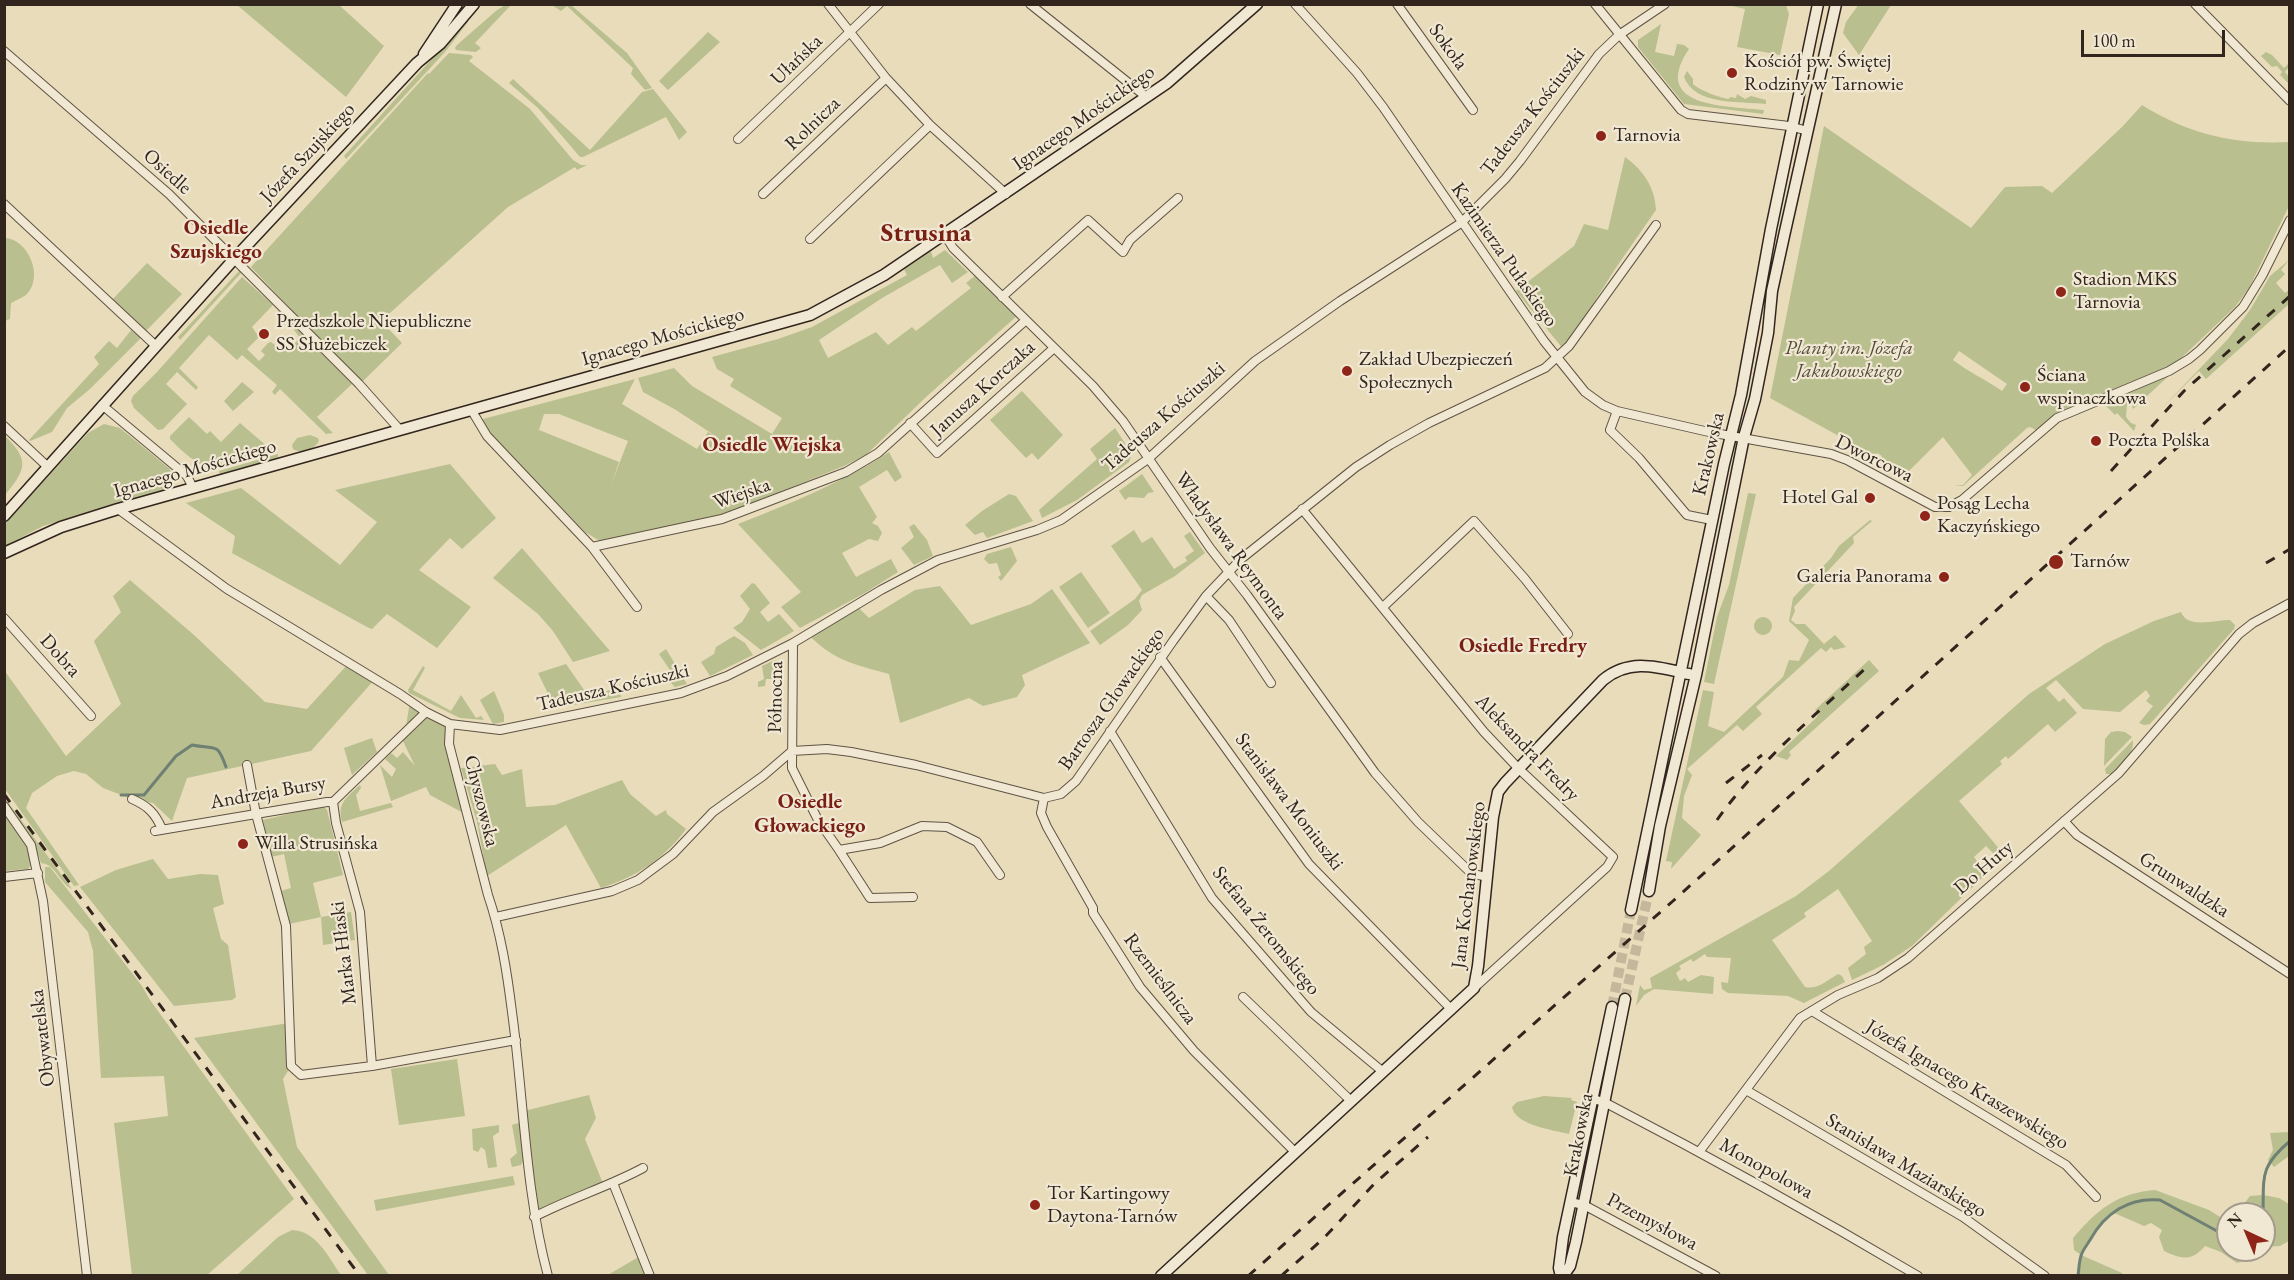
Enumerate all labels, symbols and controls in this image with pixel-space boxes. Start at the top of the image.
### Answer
scale bar [2084,18,2228,56]
street label: Sokoła [1423,19,1473,75]
text: 100 m [2092,29,2136,52]
street label: Ułańska [766,30,828,90]
street label: Tadeusza Kościuszki [1476,43,1590,181]
place label: Kościół pw. Świętej Rodziny w Tarnowie [1744,50,1903,97]
street label: Ignacego Mościckiego [1008,60,1160,176]
marker: Kościół pw. Świętej Rodziny w Tarnowie [1725,66,1739,80]
street label: Rolnicza [780,92,846,156]
street label: Józefa Szujskiego [255,98,361,208]
place label: Tarnovia [1613,124,1681,148]
marker: Tarnovia [1594,129,1608,143]
street label: Osiedle [138,144,196,200]
street label: Kazimierza Pułaskiego [1445,178,1563,332]
district label: Osiedle Szujskiego [170,215,262,265]
district label: Strusina [881,218,971,250]
place label: Stadion MKS Tarnovia [2073,268,2177,315]
marker: Stadion MKS Tarnovia [2054,285,2068,299]
street label: Ignacego Mościckiego [579,302,747,372]
place label: Przedszkole Niepubliczne SS Służebiczek [276,310,471,357]
marker: Przedszkole Niepubliczne SS Służebiczek [257,327,271,341]
street label: Janusza Korczaka [926,336,1040,442]
park label: Planty im. Józefa Jakubowskiego [1785,337,1913,384]
place label: Zakład Ubezpieczeń Społecznych [1359,348,1513,395]
street label: Tadeusza Kościuszki [1097,357,1231,477]
marker: Zakład Ubezpieczeń Społecznych [1340,364,1354,378]
place label: Ściana wspinaczkowa [2037,364,2147,411]
marker: Ściana wspinaczkowa [2018,380,2032,394]
street label: Krakowska [1688,410,1730,498]
place label: Poczta Polska [2108,429,2210,453]
street label: Dworcowa [1831,430,1917,488]
district label: Osiedle Wiejska [702,432,842,458]
street label: Ignacego Mościckiego [111,434,279,504]
marker: Poczta Polska [2089,434,2103,448]
street label: Władysława Reymonta [1169,467,1293,625]
street label: Wiejska [710,473,774,515]
place label: Hotel Gal [1782,486,1858,510]
marker: Hotel Gal [1863,491,1877,505]
place label: Posąg Lecha Kaczyńskiego [1937,492,2040,539]
marker: Posąg Lecha Kaczyńskiego [1918,509,1932,523]
place label: Tarnów [2070,550,2130,574]
marker: Tarnów [2047,553,2065,571]
place label: Galeria Panorama [1797,565,1932,589]
marker: Galeria Panorama [1937,570,1951,584]
street label: Bartosza Głowackiego [1054,623,1170,775]
street label: Dobra [34,629,86,683]
district label: Osiedle Fredry [1459,633,1587,659]
street label: Tadeusza Kościuszki [535,659,691,717]
street label: Północna [763,661,789,733]
street label: Aleksandra Fredry [1470,689,1584,807]
street label: Stanisława Moniuszki [1230,729,1348,875]
street label: Chyszowska [458,753,504,849]
street label: Andrzeja Bursy [208,771,328,815]
district label: Osiedle Głowackiego [754,789,866,839]
street label: Jana Kochanowskiego [1447,800,1491,970]
place label: Willa Strusińska [255,832,378,856]
street label: Do Huty [1949,836,2019,900]
marker: Willa Strusińska [236,837,250,851]
street label: Grunwaldzka [2134,847,2234,923]
street label: Stefana Żeromskiego [1207,862,1325,1000]
street label: Marka Hłaski [326,900,362,1006]
street label: Rzemieślnicza [1118,929,1202,1029]
street label: Obywatelska [25,988,61,1088]
street label: Józefa Ignacego Kraszewskiego [1861,1015,2073,1155]
street label: Krakowska [1559,1091,1599,1179]
street label: Stanisława Maziarskiego [1821,1108,1991,1224]
street label: Monopolowa [1715,1133,1817,1205]
place label: Tor Kartingowy Daytona-Tarnów [1047,1182,1177,1229]
street label: Przemysłowa [1602,1188,1702,1256]
marker: Tor Kartingowy Daytona-Tarnów [1028,1198,1042,1212]
north arrow [2216,1202,2276,1262]
text: N [2223,1208,2246,1232]

